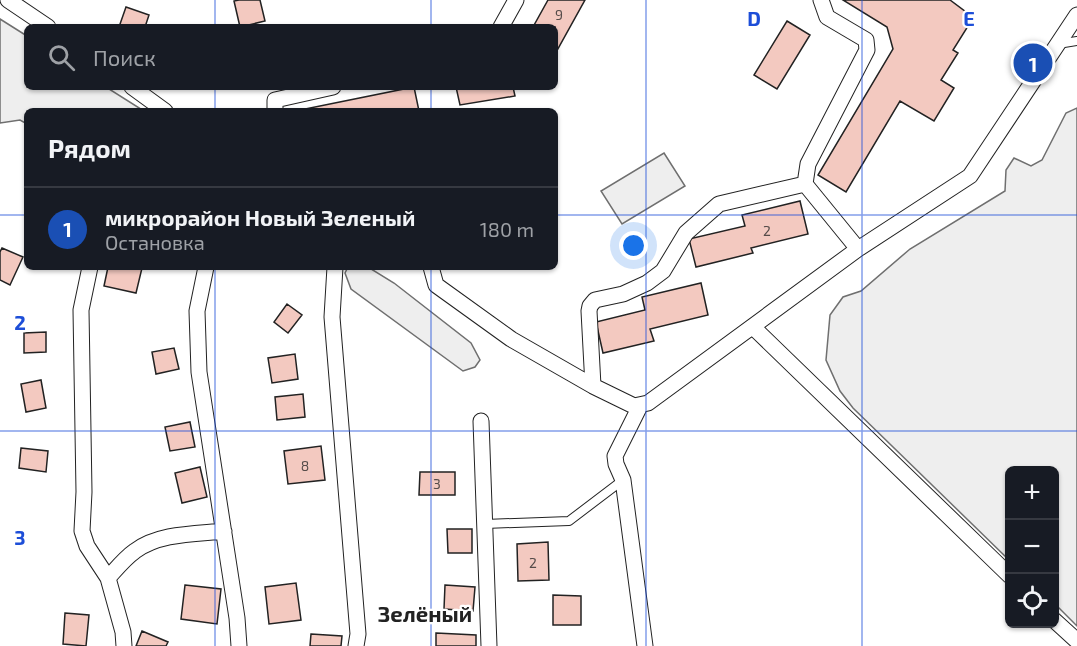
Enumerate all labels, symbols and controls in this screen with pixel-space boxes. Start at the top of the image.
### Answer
house number: 9 [555,6,563,23]
text: D [747,6,761,30]
text: E [963,6,975,30]
search box [24,24,558,90]
pin: 1 [1014,40,1052,86]
icon: search [45,41,78,74]
text: Поиск [93,44,156,70]
text: Рядом [48,132,131,163]
text: микрорайон Новый Зеленый [105,204,415,230]
text: 1 [63,217,72,241]
text: 180 m [480,217,534,241]
house number: 2 [763,222,771,239]
text: Остановка [105,230,205,254]
your location [619,231,648,260]
text: 2 [14,310,26,334]
house number: 8 [301,457,309,474]
map controls [1005,466,1059,628]
button: + [1005,466,1059,520]
house number: 3 [433,475,441,492]
button: − [1005,520,1059,574]
text: 3 [14,525,26,549]
house number: 2 [529,554,537,571]
button: locate [1005,574,1059,628]
district label: Зелёный [378,600,472,626]

